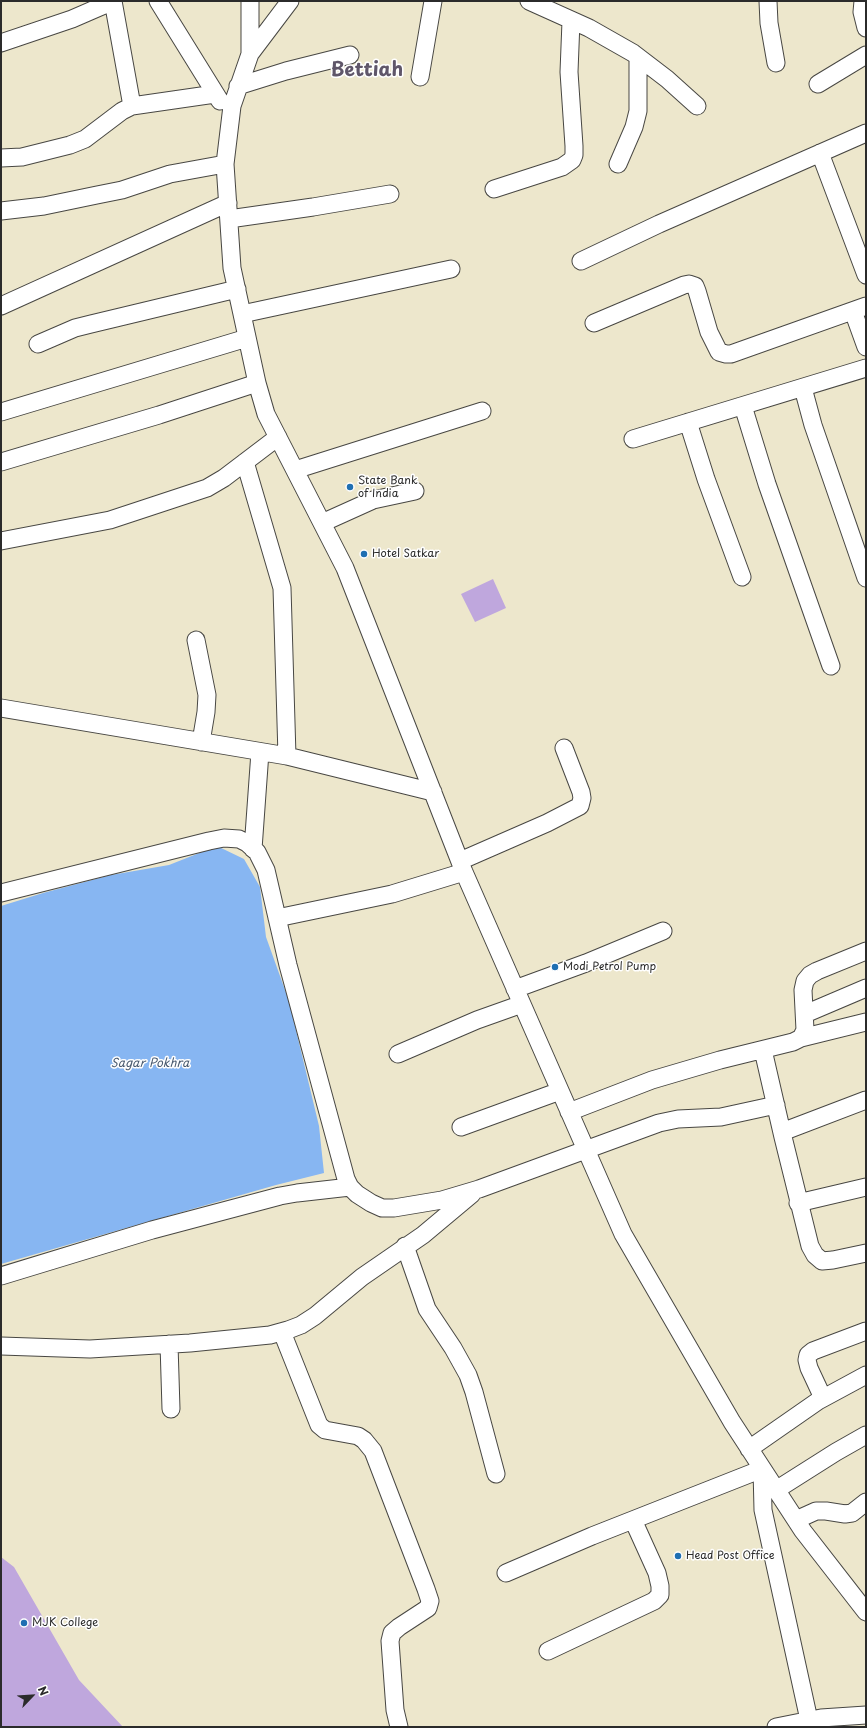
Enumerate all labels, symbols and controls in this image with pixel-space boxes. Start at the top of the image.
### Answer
district label: Bettiah [331,60,403,82]
place label: State Bank of India [358,474,418,500]
marker: State Bank of India [345,482,355,492]
place label: Hotel Satkar [372,547,439,561]
marker: Hotel Satkar [359,549,369,559]
place label: Modi Petrol Pump [563,960,656,974]
marker: Modi Petrol Pump [550,962,560,972]
water label: Sagar Pokhra [111,1057,189,1071]
place label: Head Post Office [686,1549,775,1563]
marker: Head Post Office [673,1551,683,1561]
place label: MJK College [32,1616,98,1630]
marker: MJK College [19,1618,29,1628]
north arrow [12,1676,52,1716]
text: N [34,1683,53,1698]

